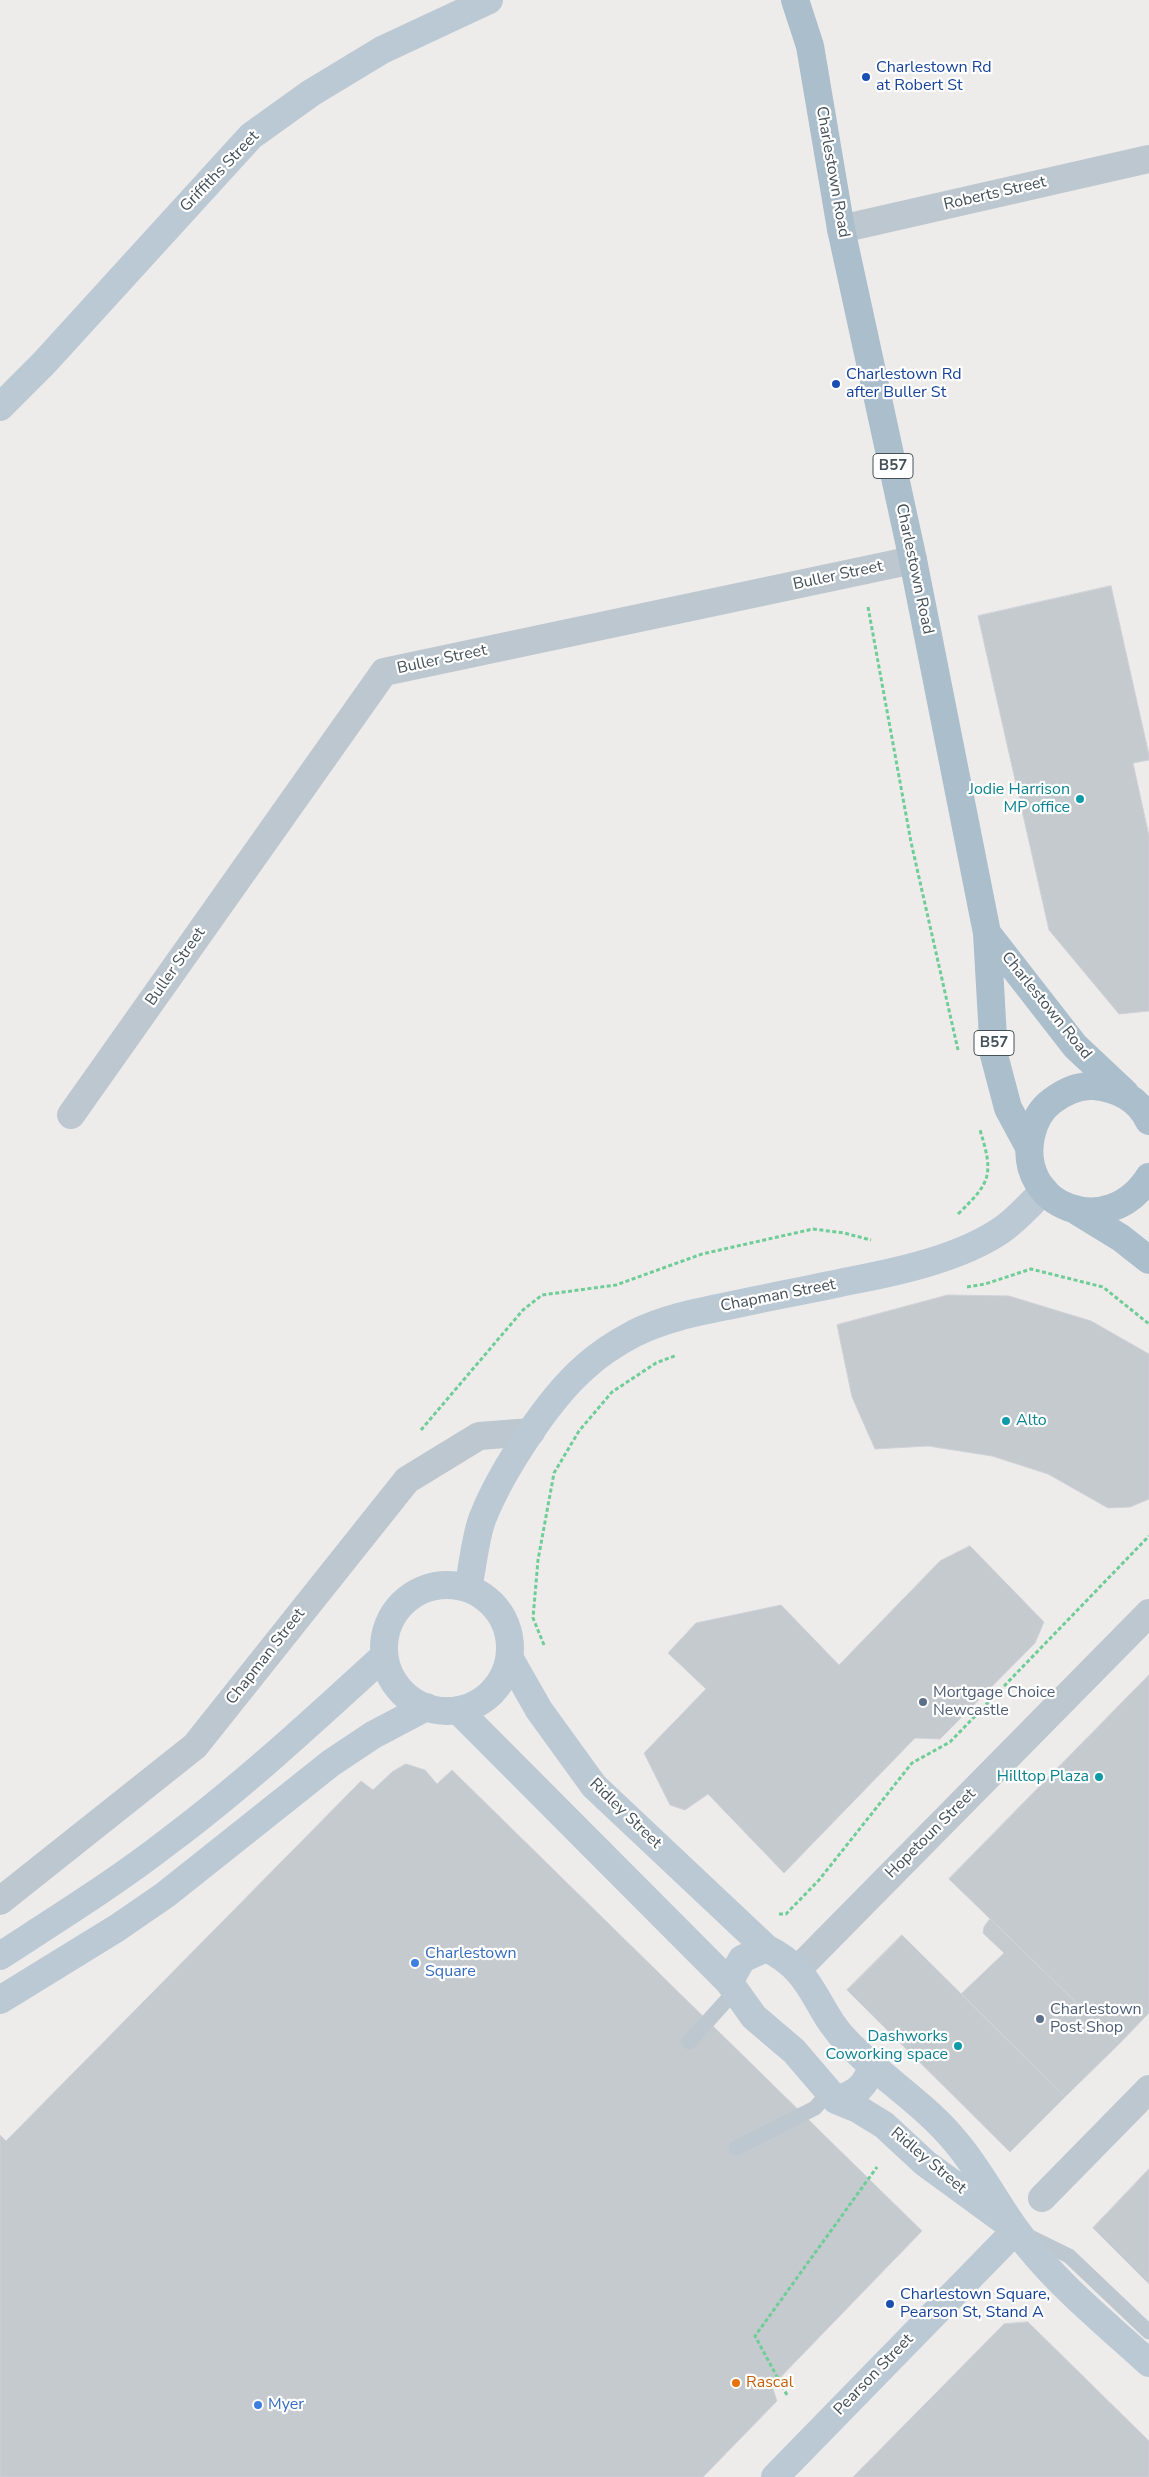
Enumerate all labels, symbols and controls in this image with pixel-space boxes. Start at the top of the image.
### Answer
place label: Charlestown Rd at Robert St [876,58,992,96]
marker: Charlestown Rd at Robert St [860,71,872,83]
street label: Charlestown Road [811,105,853,239]
street label: Griffiths Street [177,127,263,217]
street label: Roberts Street [942,173,1048,215]
place label: Charlestown Rd after Buller St [846,365,962,403]
marker: Charlestown Rd after Buller St [830,378,842,390]
road number: B57 [873,454,913,478]
street label: Charlestown Road [891,502,937,636]
street label: Buller Street [791,557,885,595]
street label: Buller Street [395,641,489,679]
place label: Jodie Harrison MP office [969,780,1070,818]
marker: Jodie Harrison MP office [1074,793,1086,805]
street label: Buller Street [142,924,210,1010]
street label: Charlestown Road [997,948,1095,1064]
road number: B57 [974,1030,1014,1056]
street label: Chapman Street [719,1275,837,1317]
place label: Alto [1016,1411,1047,1431]
marker: Alto [1000,1415,1012,1427]
street label: Chapman Street [223,1605,309,1709]
place label: Mortgage Choice Newcastle [933,1683,1055,1721]
marker: Mortgage Choice Newcastle [917,1696,929,1708]
place label: Hilltop Plaza [997,1767,1089,1787]
marker: Hilltop Plaza [1093,1771,1105,1783]
street label: Ridley Street [585,1775,665,1853]
street label: Hopetoun Street [882,1785,980,1883]
place label: Charlestown Square [425,1944,517,1982]
marker: Charlestown Square [409,1957,421,1969]
place label: Charlestown Post Shop [1050,2000,1142,2038]
marker: Charlestown Post Shop [1034,2013,1046,2025]
place label: Dashworks Coworking space [825,2027,948,2065]
marker: Dashworks Coworking space [952,2040,964,2052]
street label: Ridley Street [886,2124,970,2198]
place label: Charlestown Square, Pearson St, Stand A [900,2285,1050,2323]
marker: Charlestown Square, Pearson St, Stand A [884,2298,896,2310]
street label: Pearson Street [830,2330,918,2420]
place label: Rascal [746,2373,793,2393]
marker: Rascal [730,2377,742,2389]
place label: Myer [268,2395,304,2415]
marker: Myer [252,2399,264,2411]

